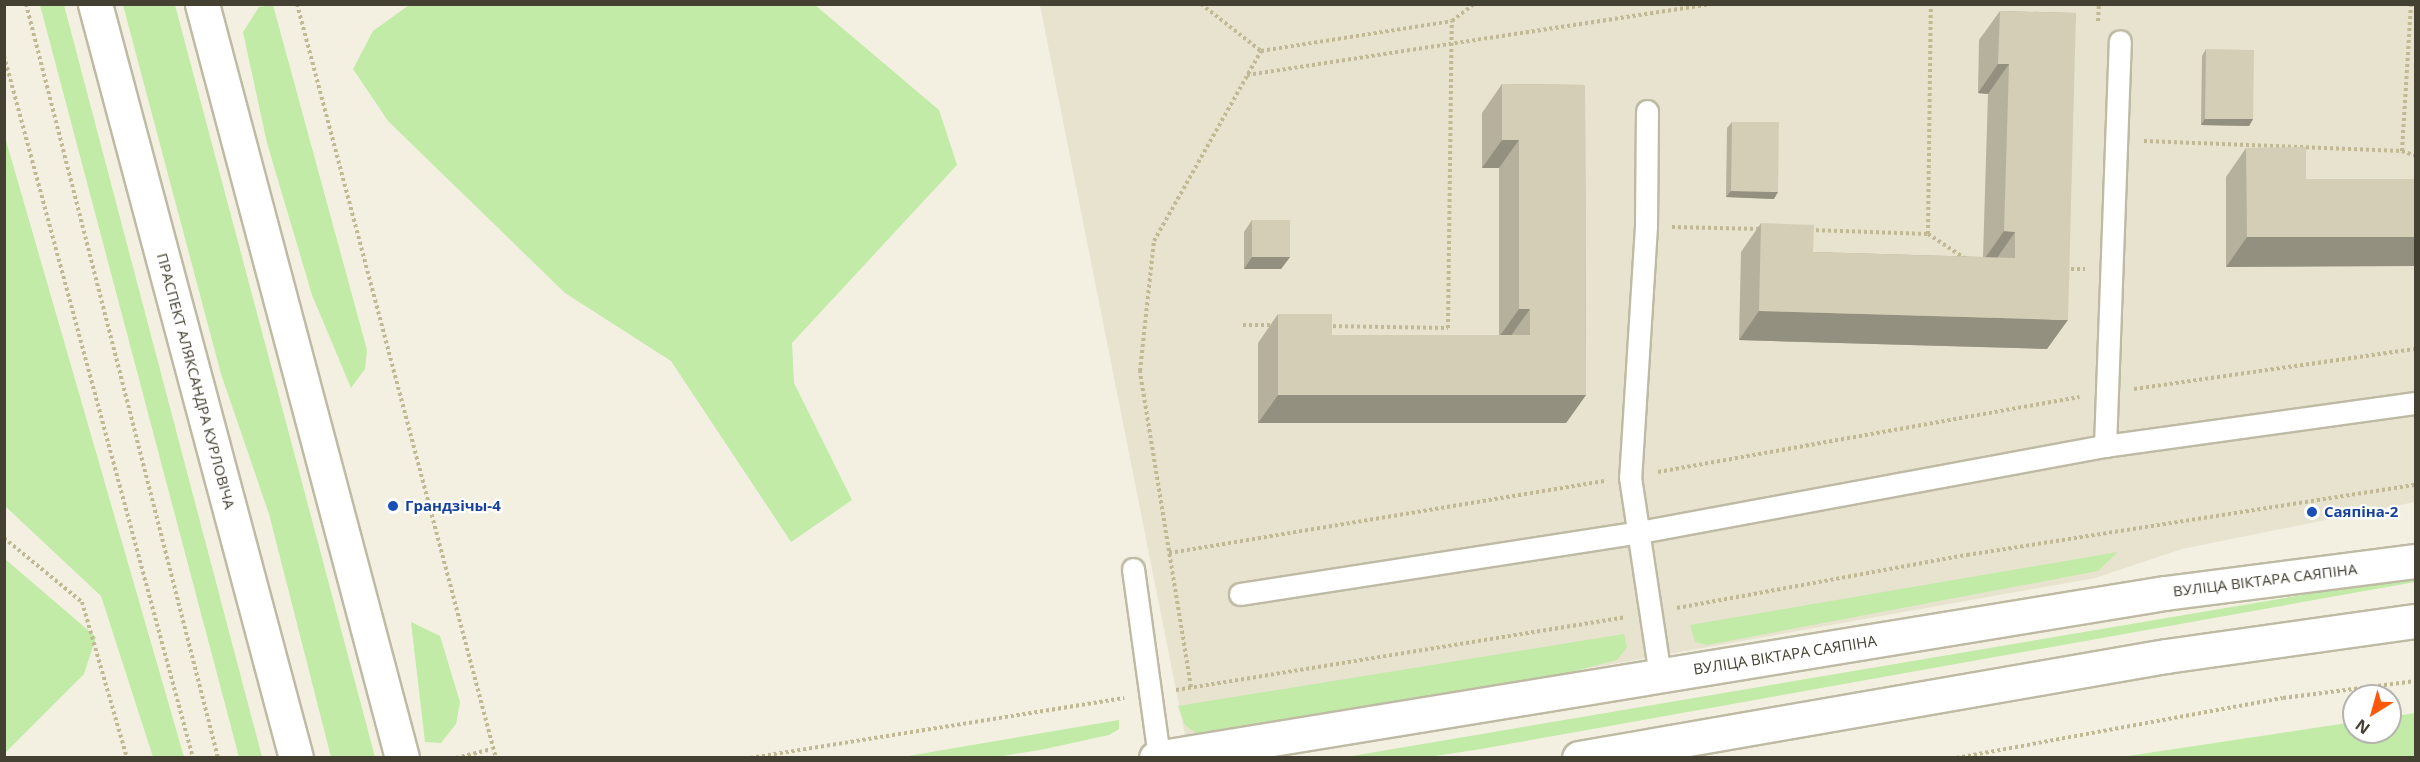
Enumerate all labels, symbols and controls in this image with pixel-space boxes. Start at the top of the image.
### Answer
street label: ПРАСПЕКТ АЛЯКСАНДРА КУРЛОВІЧА [153,251,239,511]
place label: Грандзічы-4 [405,497,501,515]
marker: Грандзічы-4 [386,499,400,513]
place label: Саяпіна-2 [2324,503,2398,521]
marker: Саяпіна-2 [2305,505,2319,519]
street label: ВУЛІЦА ВІКТАРА САЯПІНА [2172,560,2358,600]
street label: ВУЛІЦА ВІКТАРА САЯПІНА [1692,632,1878,678]
north arrow [2342,684,2402,744]
text: N [2351,714,2374,739]

